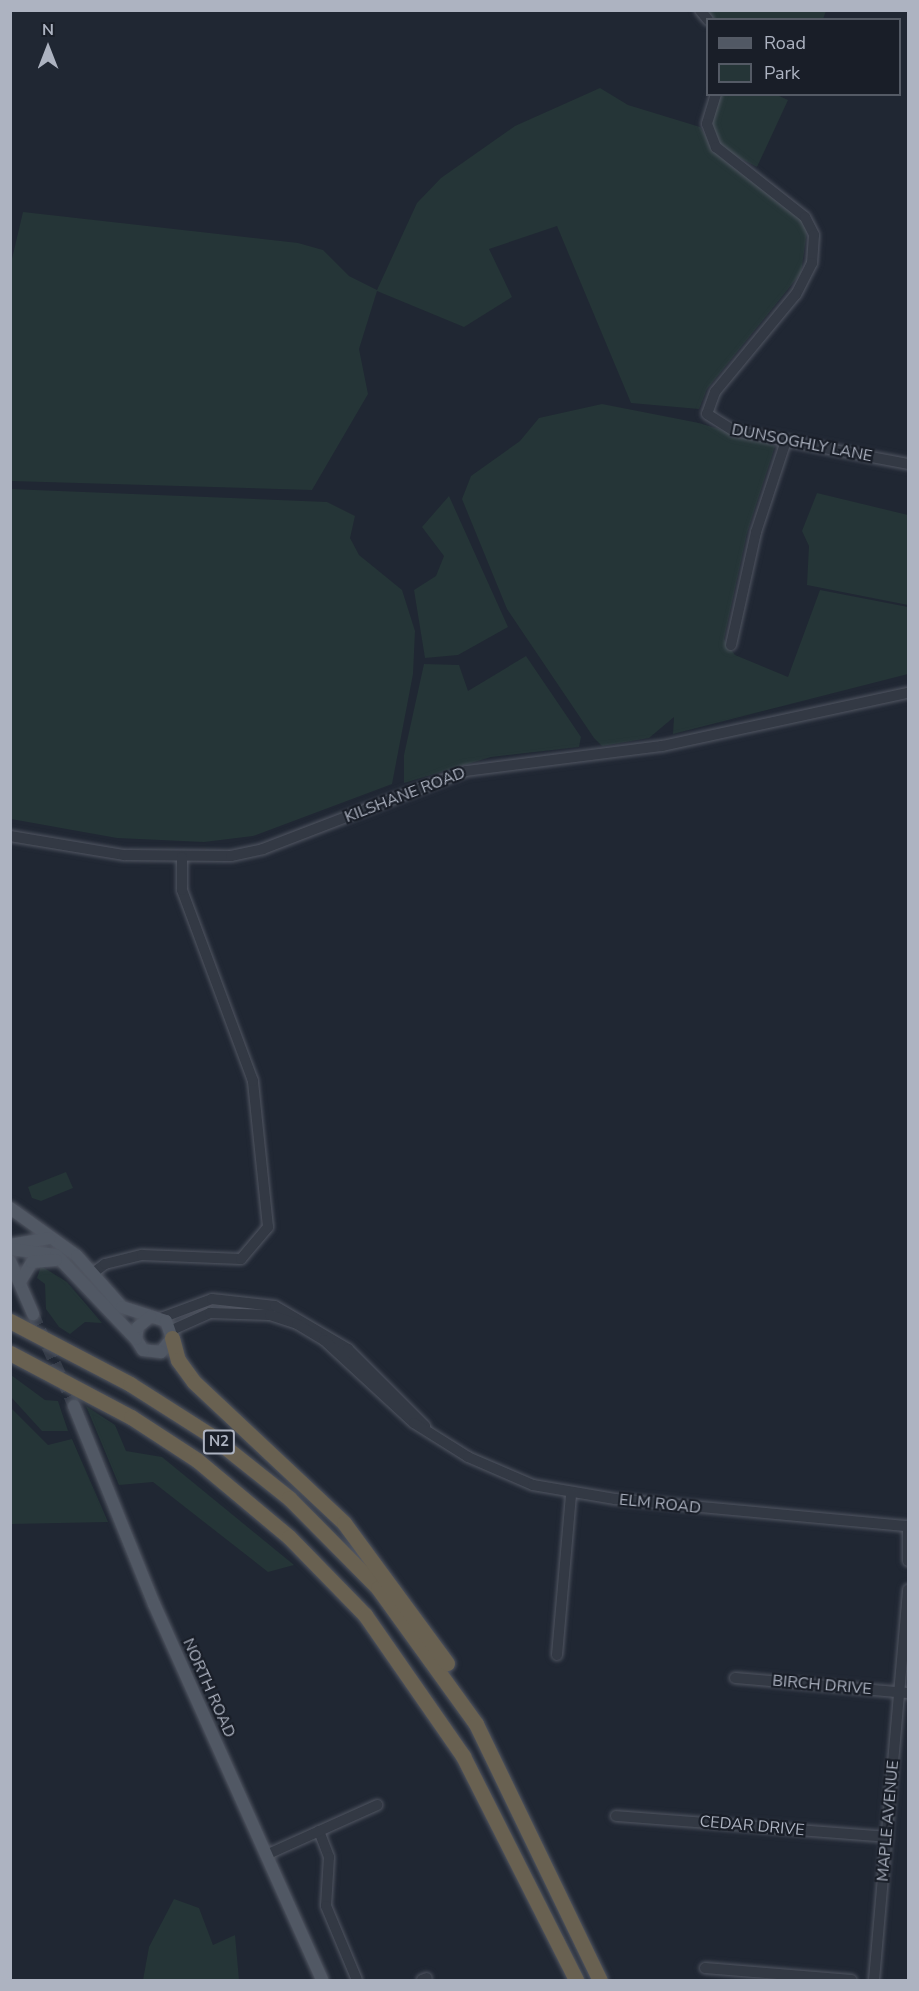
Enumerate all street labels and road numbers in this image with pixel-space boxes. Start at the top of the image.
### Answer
street label: DUNSOGHLY LANE [730,420,874,466]
street label: KILSHANE ROAD [342,763,468,827]
road number: N2 [202,1430,236,1454]
street label: ELM ROAD [618,1490,702,1518]
street label: NORTH ROAD [179,1635,239,1741]
street label: BIRCH DRIVE [772,1671,872,1699]
street label: MAPLE AVENUE [873,1760,903,1882]
street label: CEDAR DRIVE [699,1812,805,1840]

